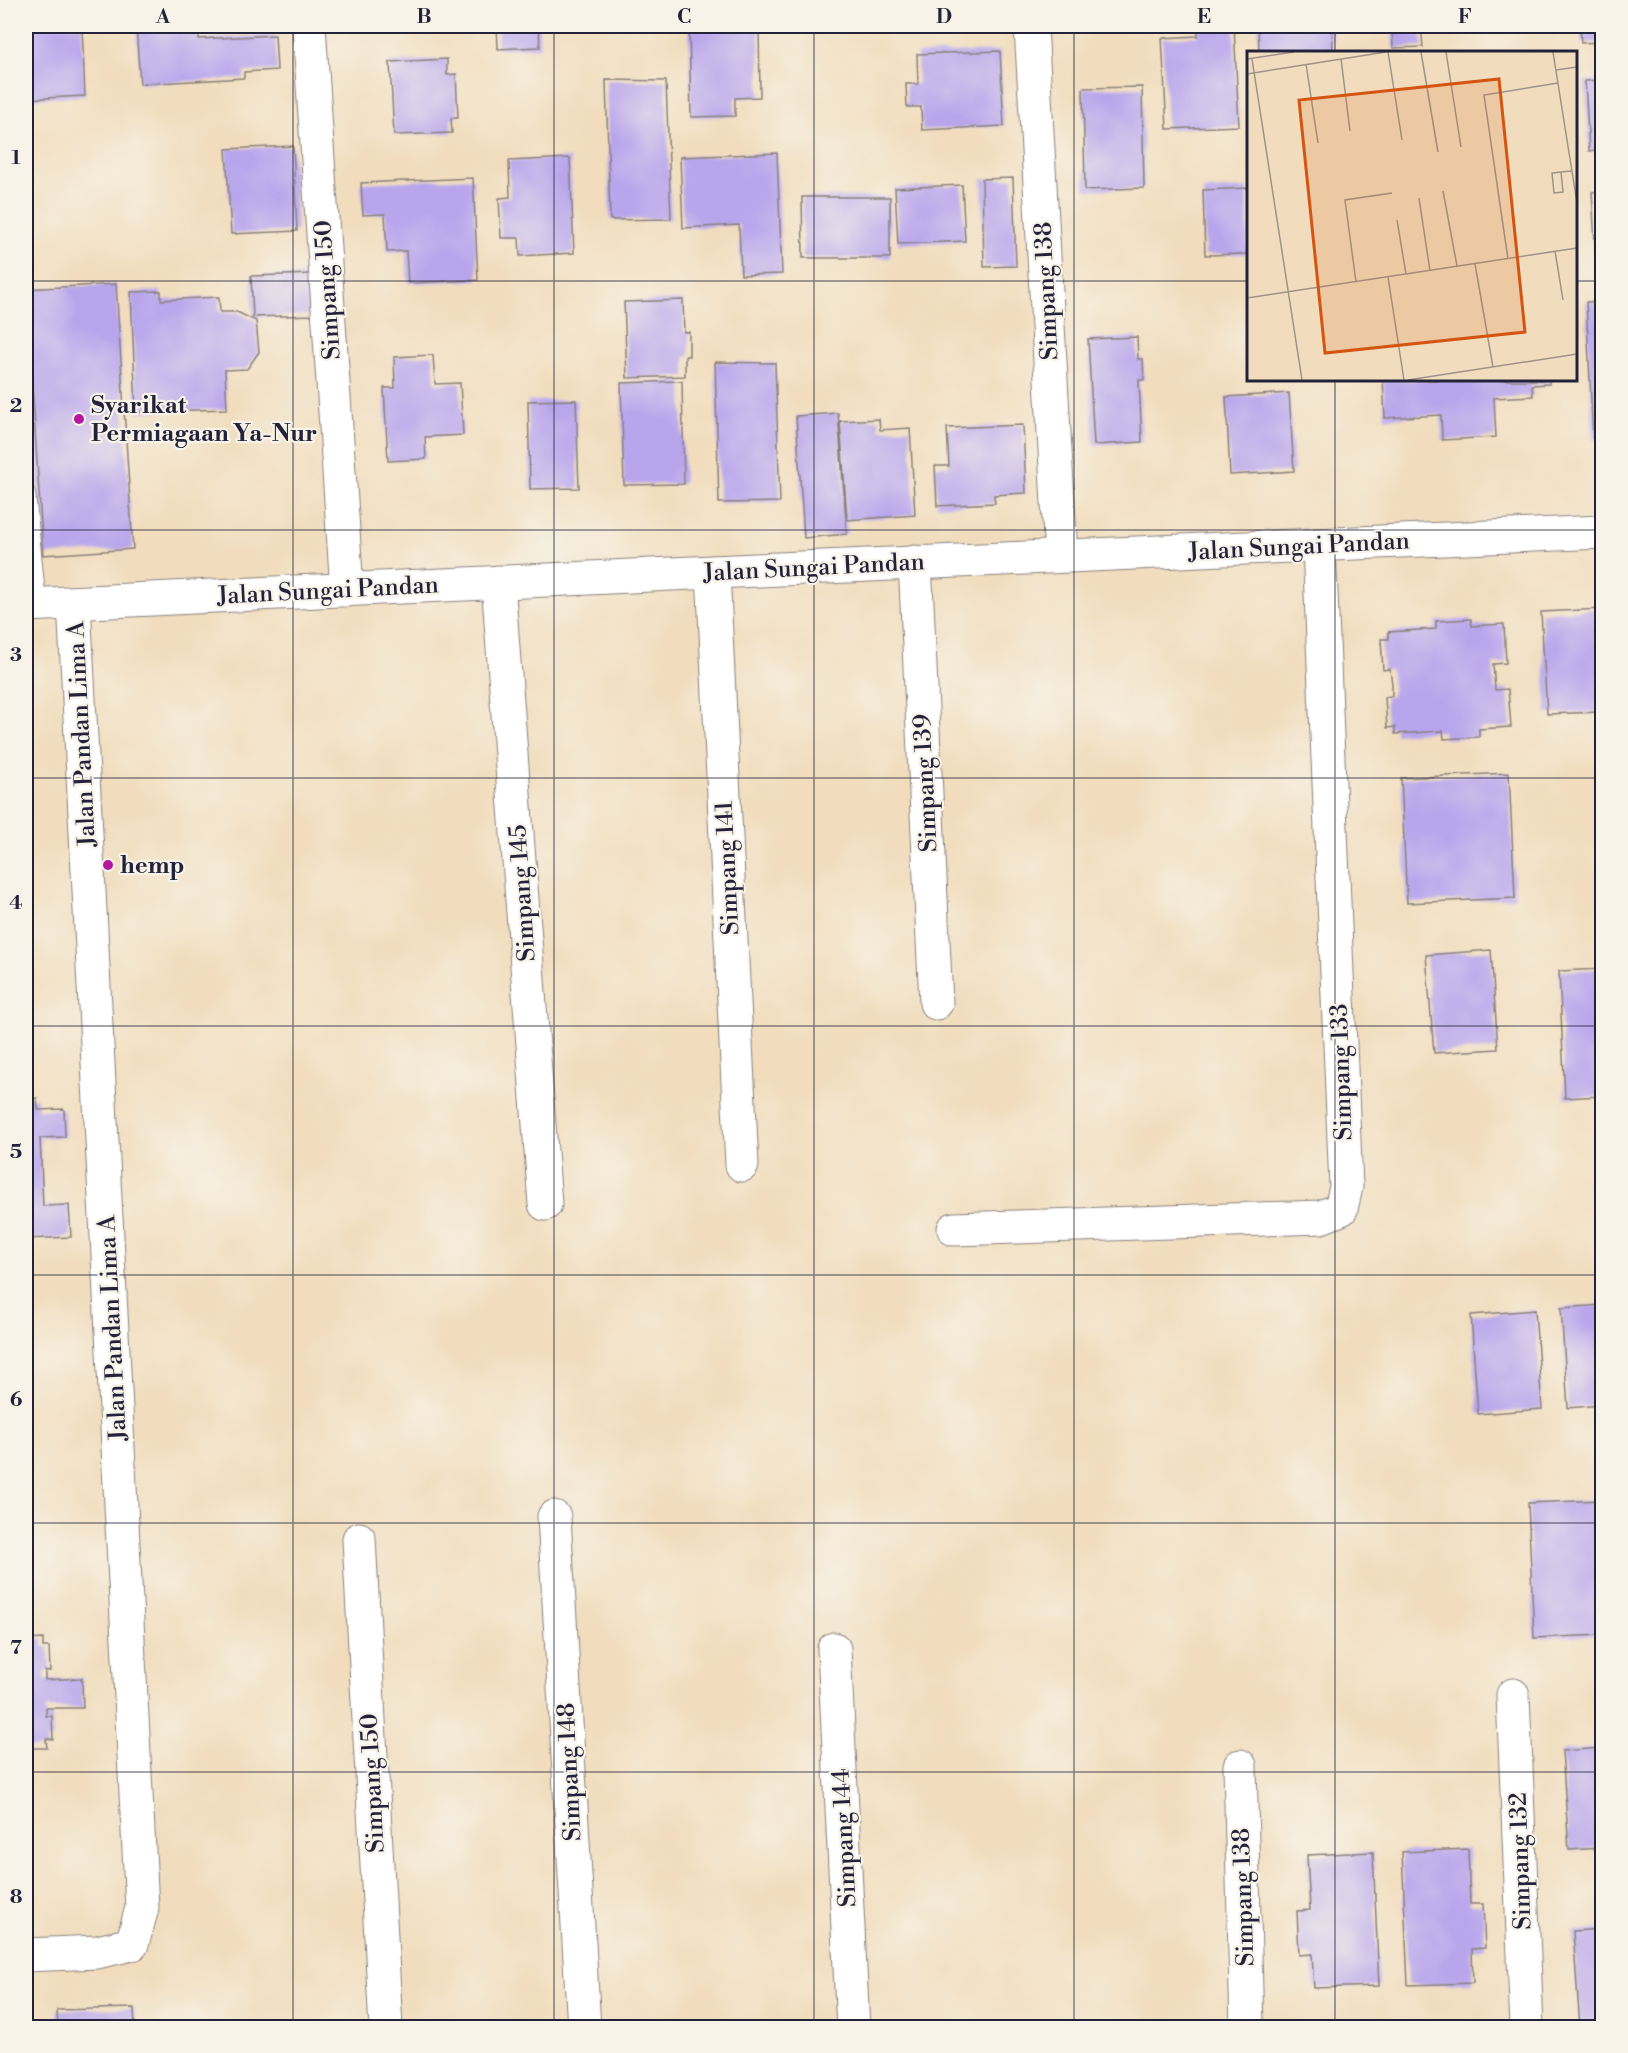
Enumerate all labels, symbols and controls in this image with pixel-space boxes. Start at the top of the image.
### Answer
text: A [155,5,171,30]
text: B [416,5,432,30]
text: C [677,5,691,30]
text: D [936,5,952,30]
text: E [1197,5,1211,30]
text: F [1458,5,1472,30]
inset map [1247,51,1577,381]
text: 1 [11,146,21,171]
street label: Simpang 150 [308,219,348,361]
street label: Simpang 138 [1028,221,1066,361]
place label: Syarikat Permiagaan Ya-Nur [91,391,317,449]
text: 2 [10,394,22,419]
marker: Syarikat Permiagaan Ya-Nur [72,412,86,426]
street label: Jalan Sungai Pandan [1187,526,1411,568]
street label: Jalan Sungai Pandan [702,547,926,589]
street label: Jalan Sungai Pandan [216,570,440,612]
street label: Jalan Pandan Lima A [61,620,103,848]
text: 3 [10,643,22,668]
street label: Simpang 139 [907,713,945,853]
street label: Simpang 141 [709,799,746,936]
street label: Simpang 145 [503,823,543,962]
place label: hemp [120,851,185,881]
marker: hemp [101,858,115,872]
text: 4 [9,891,23,916]
street label: Simpang 133 [1325,1003,1359,1141]
text: 5 [10,1140,22,1165]
street label: Jalan Pandan Lima A [92,1214,134,1442]
text: 6 [10,1388,23,1413]
text: 7 [10,1636,22,1661]
street label: Simpang 148 [551,1702,589,1842]
street label: Simpang 150 [354,1712,392,1854]
street label: Simpang 144 [826,1768,864,1908]
street label: Simpang 132 [1504,1792,1538,1930]
street label: Simpang 138 [1227,1827,1261,1967]
text: 8 [10,1885,23,1910]

